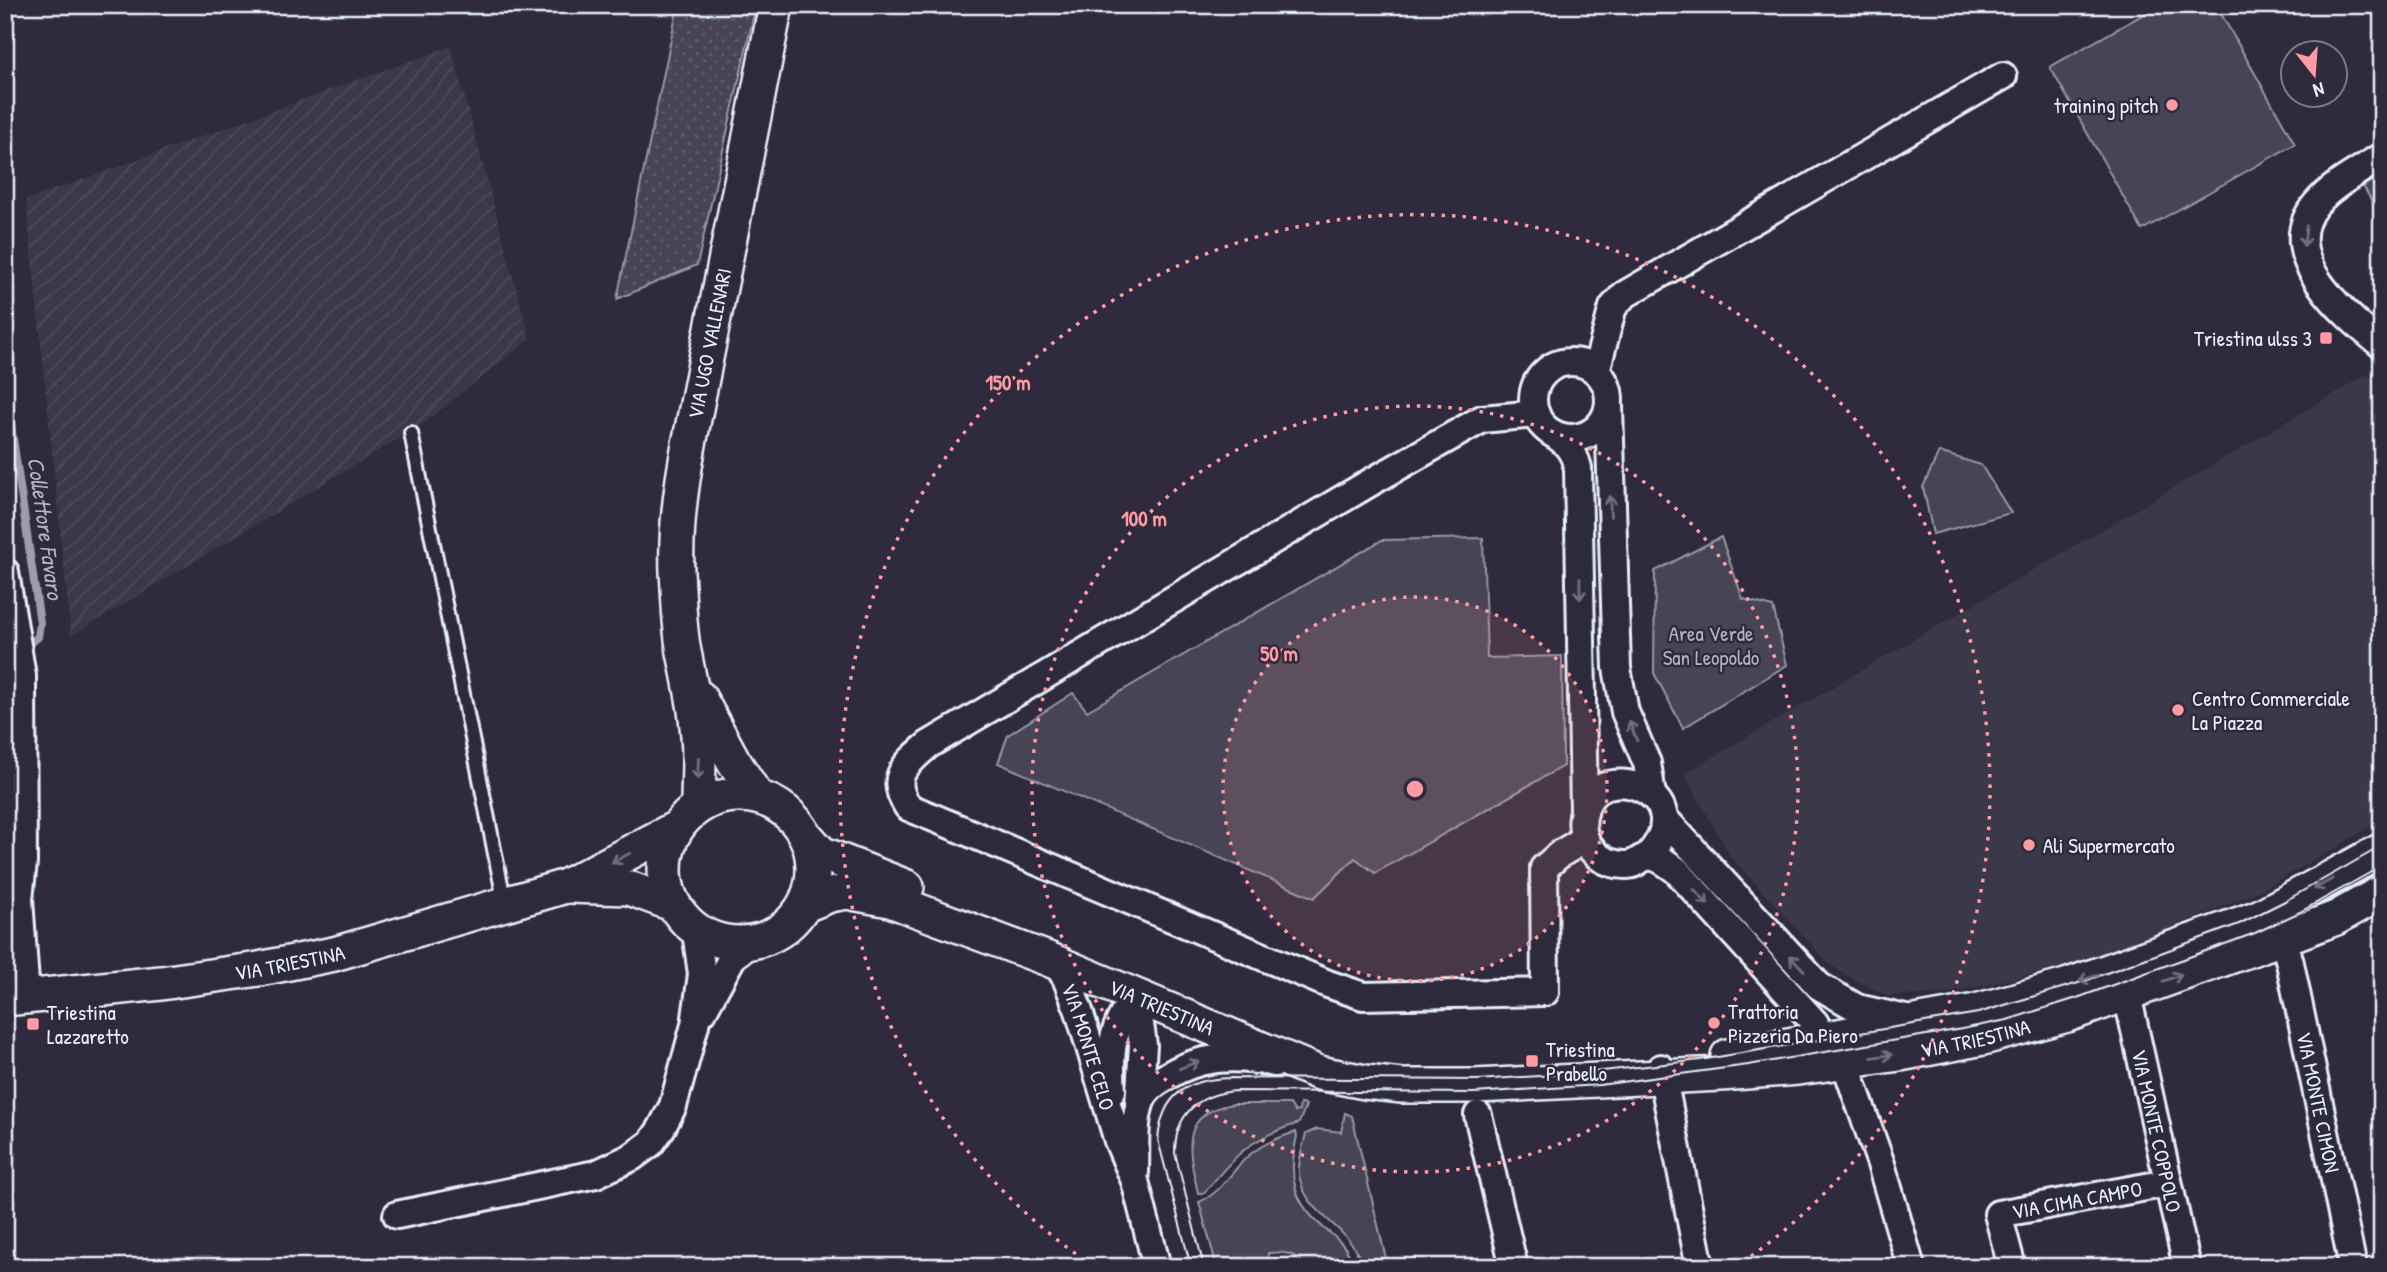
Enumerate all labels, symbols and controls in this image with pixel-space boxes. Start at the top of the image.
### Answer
north arrow [2278,38,2348,108]
text: N [2310,76,2328,104]
place label: training pitch [2054,91,2158,120]
marker: training pitch [2164,97,2180,113]
one-way arrow [2298,224,2311,247]
street label: VIA UGO VALLENARI [680,266,738,421]
place label: Triestina ulss 3 [2194,324,2312,353]
marker: Triestina ulss 3 [2318,330,2334,346]
text: 150 m [985,368,1031,397]
water label: Collettore Favaro [21,455,72,603]
one-way arrow [1604,494,1617,517]
text: 100 m [1121,504,1167,533]
one-way arrow [1573,577,1587,600]
park label: Area Verde San Leopoldo [1663,619,1759,672]
text: 50 m [1260,639,1298,668]
place label: Centro Commerciale La Piazza [2192,684,2350,737]
marker: Centro Commerciale La Piazza [2170,702,2186,718]
one-way arrow [1625,720,1638,742]
one-way arrow [692,757,705,780]
centre of rings [1403,777,1427,801]
place label: Ali Supermercato [2043,831,2175,860]
marker: Ali Supermercato [2021,837,2037,853]
one-way arrow [611,851,632,865]
one-way arrow [2313,877,2333,891]
one-way arrow [1692,888,1709,905]
street label: VIA TRIESTINA [233,937,348,987]
one-way arrow [1789,955,1806,972]
one-way arrow [2160,970,2182,983]
street label: VIA TRIESTINA [1105,972,1219,1042]
one-way arrow [2079,973,2101,985]
street label: VIA MONTE CELO [1055,979,1122,1113]
place label: Trattoria Pizzeria Da Piero [1728,997,1858,1050]
place label: Triestina Lazzaretto [47,998,129,1051]
street label: VIA TRIESTINA [1918,1011,2033,1064]
marker: Trattoria Pizzeria Da Piero [1706,1015,1722,1031]
marker: Triestina Lazzaretto [25,1016,41,1032]
street label: VIA MONTE CIMON [2290,1029,2348,1175]
place label: Triestina Prabello [1546,1035,1615,1088]
street label: VIA MONTE COPPOLO [2125,1047,2189,1215]
one-way arrow [1870,1049,1893,1062]
marker: Triestina Prabello [1524,1053,1540,1069]
one-way arrow [1178,1058,1200,1071]
street label: VIA CIMA CAMPO [2009,1174,2144,1226]

